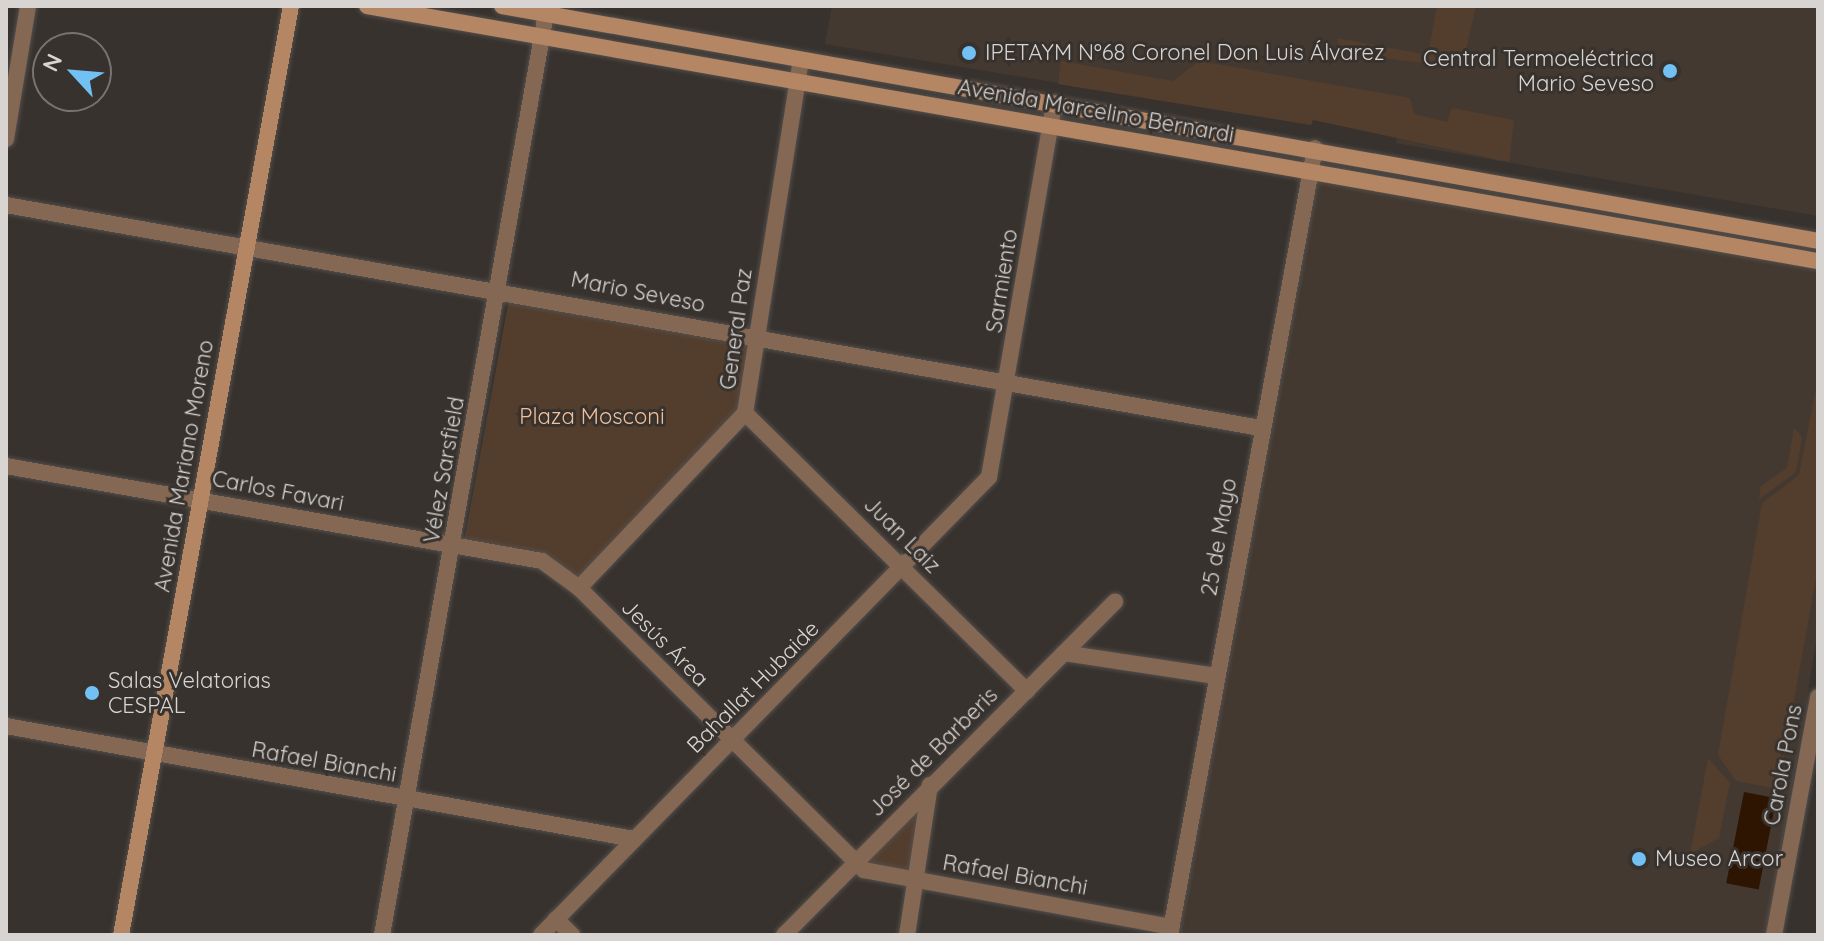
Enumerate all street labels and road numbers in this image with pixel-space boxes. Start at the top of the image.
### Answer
street label: Avenida Marcelino Bernardi [956,74,1236,148]
street label: Sarmiento [981,227,1023,335]
street label: Mario Seveso [569,266,707,318]
street label: General Paz [714,267,758,391]
street label: Avenida Mariano Moreno [149,338,219,594]
street label: Vélez Sarsfield [418,395,470,545]
street label: Carlos Favari [210,465,346,517]
street label: 25 de Mayo [1196,476,1242,598]
street label: Juan Laiz [858,491,946,579]
street label: Jesús Área [616,594,714,692]
street label: Bahallat Hubaide [681,615,825,759]
street label: José de Barberis [863,682,1003,822]
street label: Carola Pons [1758,702,1808,828]
street label: Rafael Bianchi [250,736,398,788]
street label: Rafael Bianchi [941,849,1089,901]

